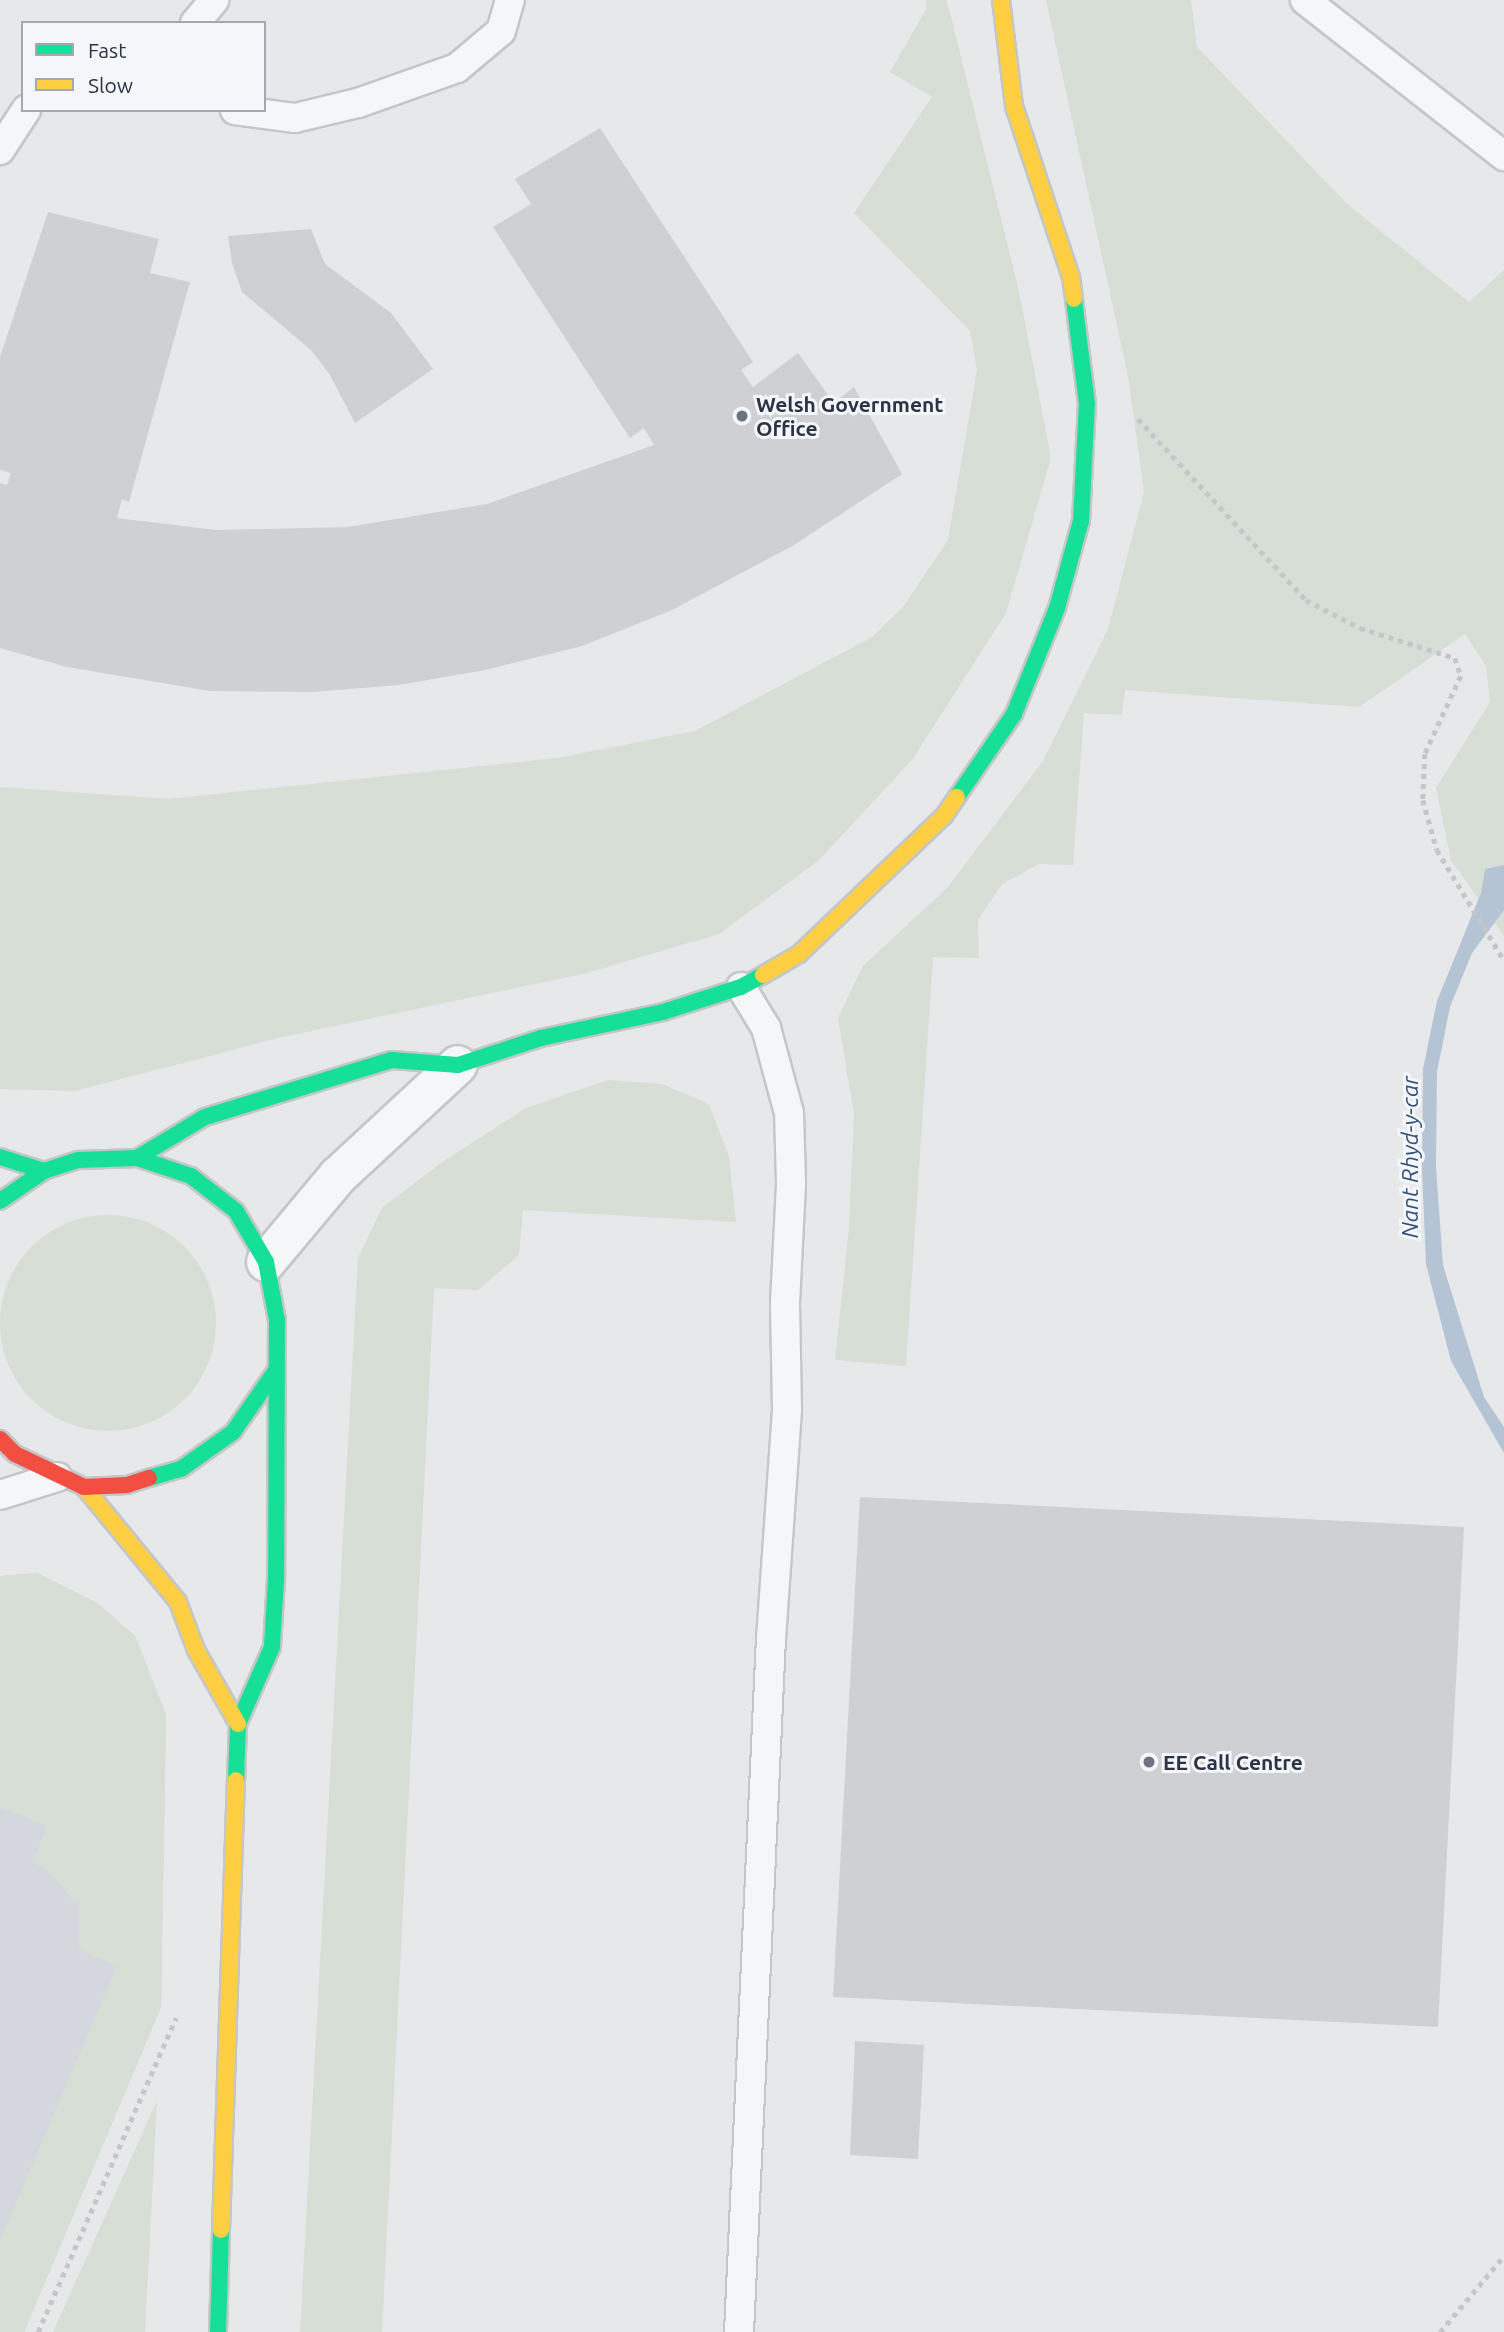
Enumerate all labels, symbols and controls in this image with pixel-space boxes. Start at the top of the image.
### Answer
legend [21,21,266,112]
text: Fast [88,38,126,62]
text: Slow [88,73,133,97]
place label: Welsh Government Office [756,391,943,441]
marker: Welsh Government Office [734,408,750,424]
water label: Nant Rhyd-y-car [1396,1076,1424,1238]
place label: EE Call Centre [1163,1749,1303,1775]
marker: EE Call Centre [1141,1754,1157,1770]

